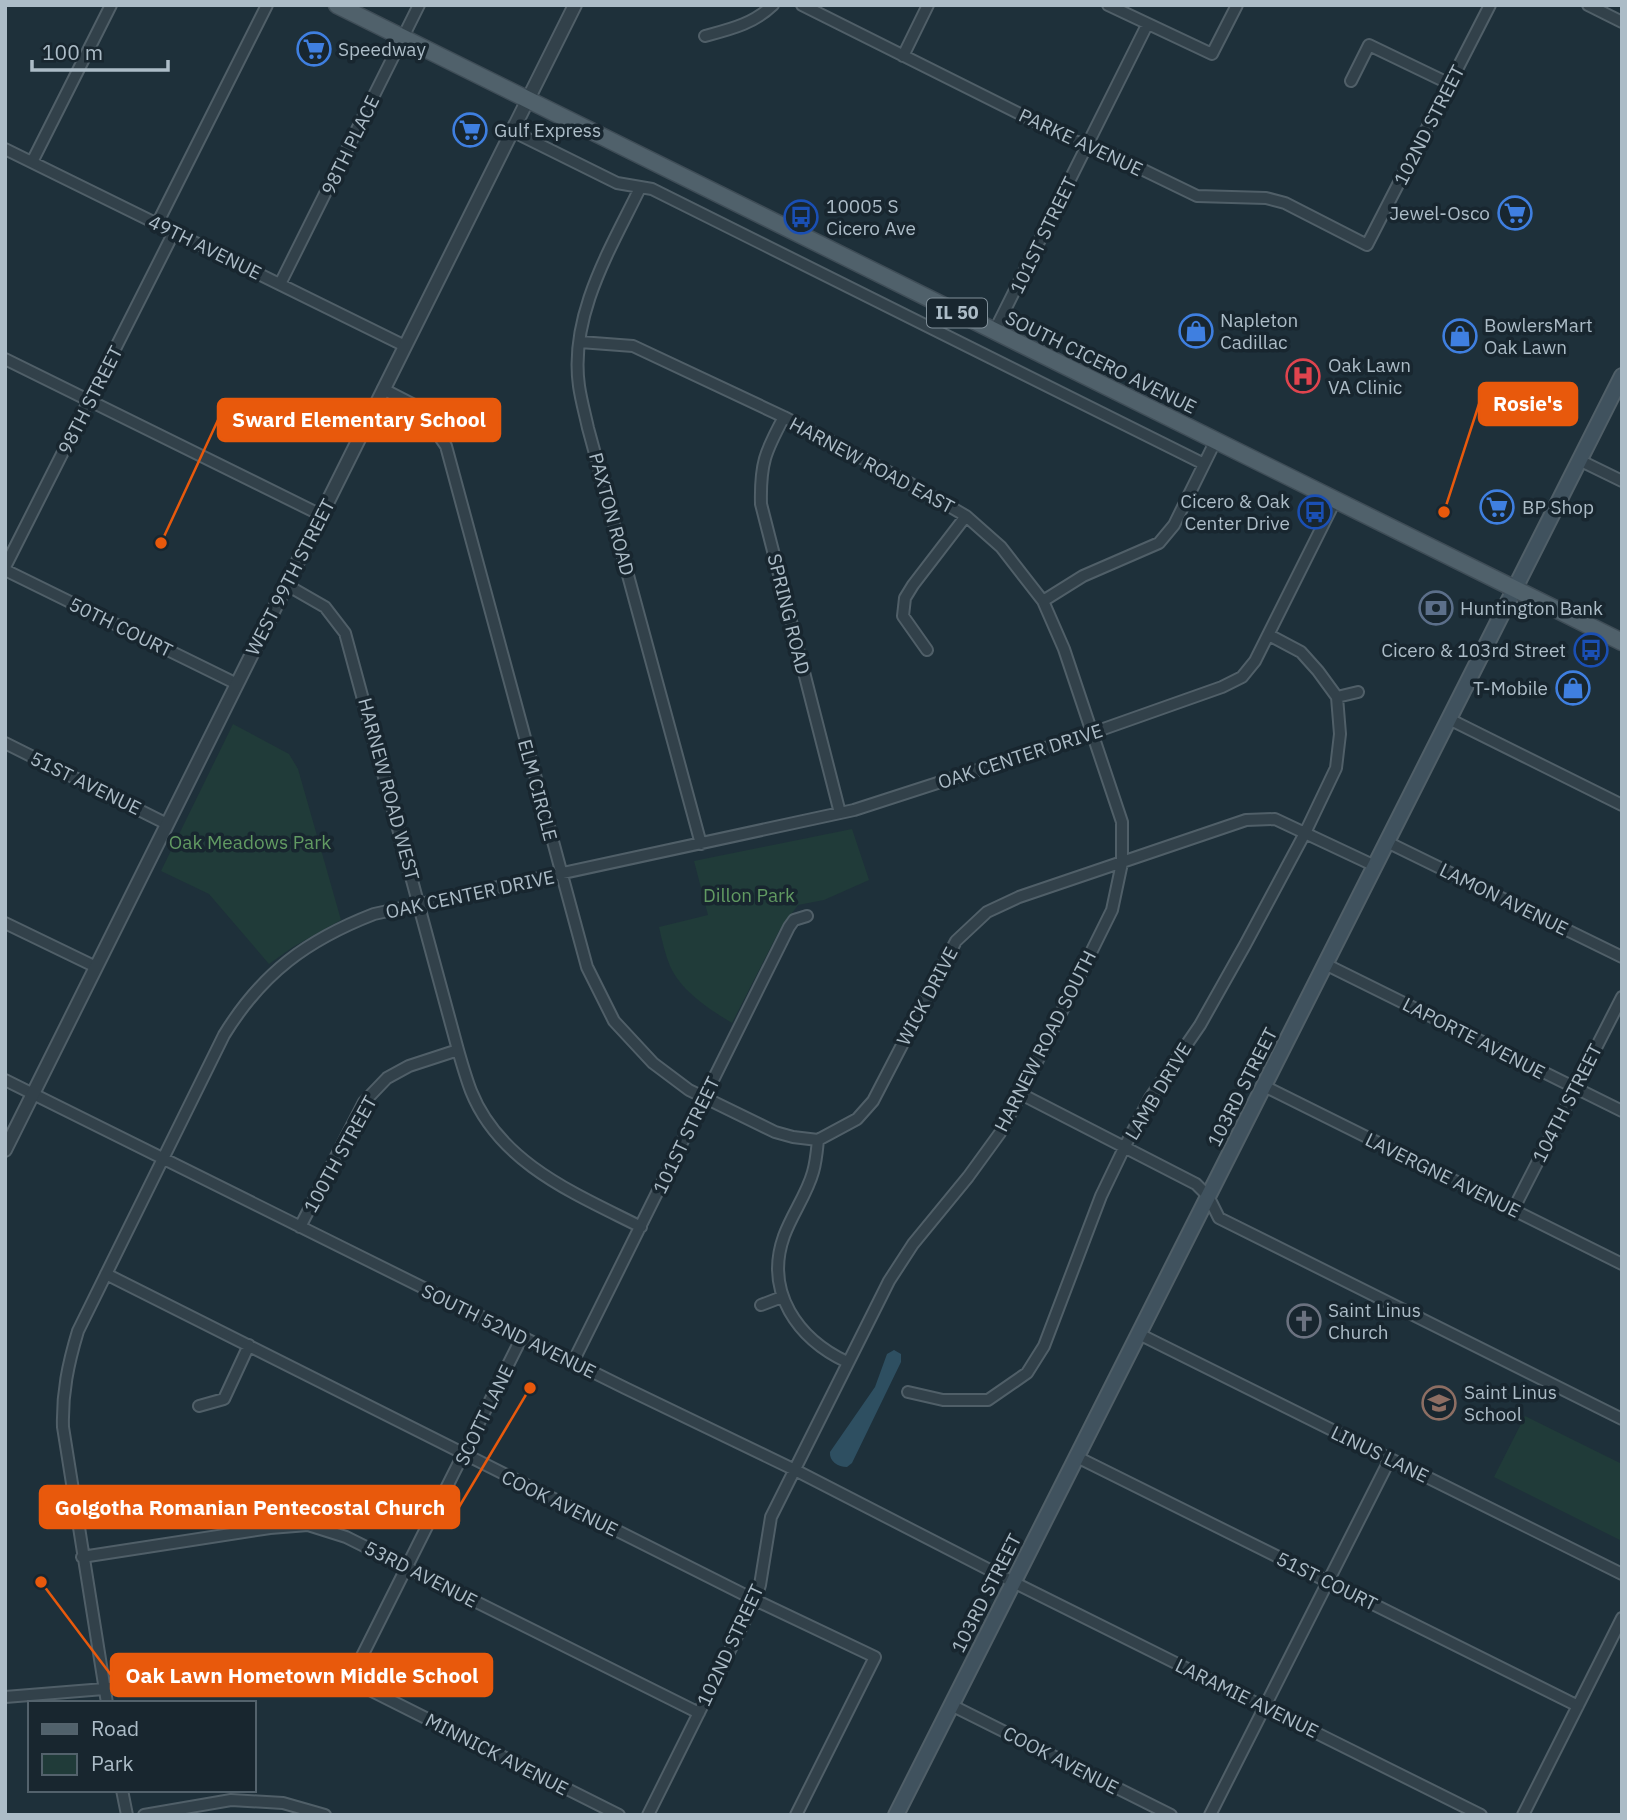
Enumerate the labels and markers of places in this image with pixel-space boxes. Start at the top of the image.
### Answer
supermarket icon: Speedway [295,30,333,68]
place label: Speedway [338,37,426,61]
supermarket icon: Gulf Express [451,111,489,149]
place label: Gulf Express [494,118,601,142]
place label: 10005 S Cicero Ave [826,194,916,240]
supermarket icon: Jewel-Osco [1496,194,1534,232]
bus stop icon: 10005 S Cicero Ave [782,198,820,236]
place label: Jewel-Osco [1389,201,1490,225]
place label: Napleton Cadillac [1220,308,1298,354]
shop icon: Napleton Cadillac [1177,312,1215,350]
place label: BowlersMart Oak Lawn [1484,313,1593,359]
shop icon: BowlersMart Oak Lawn [1441,317,1479,355]
place label: Oak Lawn VA Clinic [1328,353,1411,399]
hospital icon: Oak Lawn VA Clinic [1284,357,1322,395]
callout: Rosie's [1479,383,1577,425]
callout: Sward Elementary School [218,399,500,441]
supermarket icon: BP Shop [1478,488,1516,526]
place label: Cicero & Oak Center Drive [1180,489,1290,535]
bus stop icon: Cicero & Oak Center Drive [1296,493,1334,531]
place label: BP Shop [1522,495,1594,519]
bank icon: Huntington Bank [1417,589,1455,627]
place label: Huntington Bank [1460,596,1603,620]
bus stop icon: Cicero & 103rd Street [1572,631,1610,669]
place label: Cicero & 103rd Street [1381,638,1566,662]
shop icon: T-Mobile [1554,669,1592,707]
place label: T-Mobile [1473,676,1548,700]
place label: Saint Linus Church [1328,1298,1421,1344]
church icon: Saint Linus Church [1285,1302,1323,1340]
place label: Saint Linus School [1464,1380,1557,1426]
school or university icon: Saint Linus School [1420,1384,1458,1422]
callout: Golgotha Romanian Pentecostal Church [40,1486,459,1528]
callout: Oak Lawn Hometown Middle School [111,1654,492,1696]

